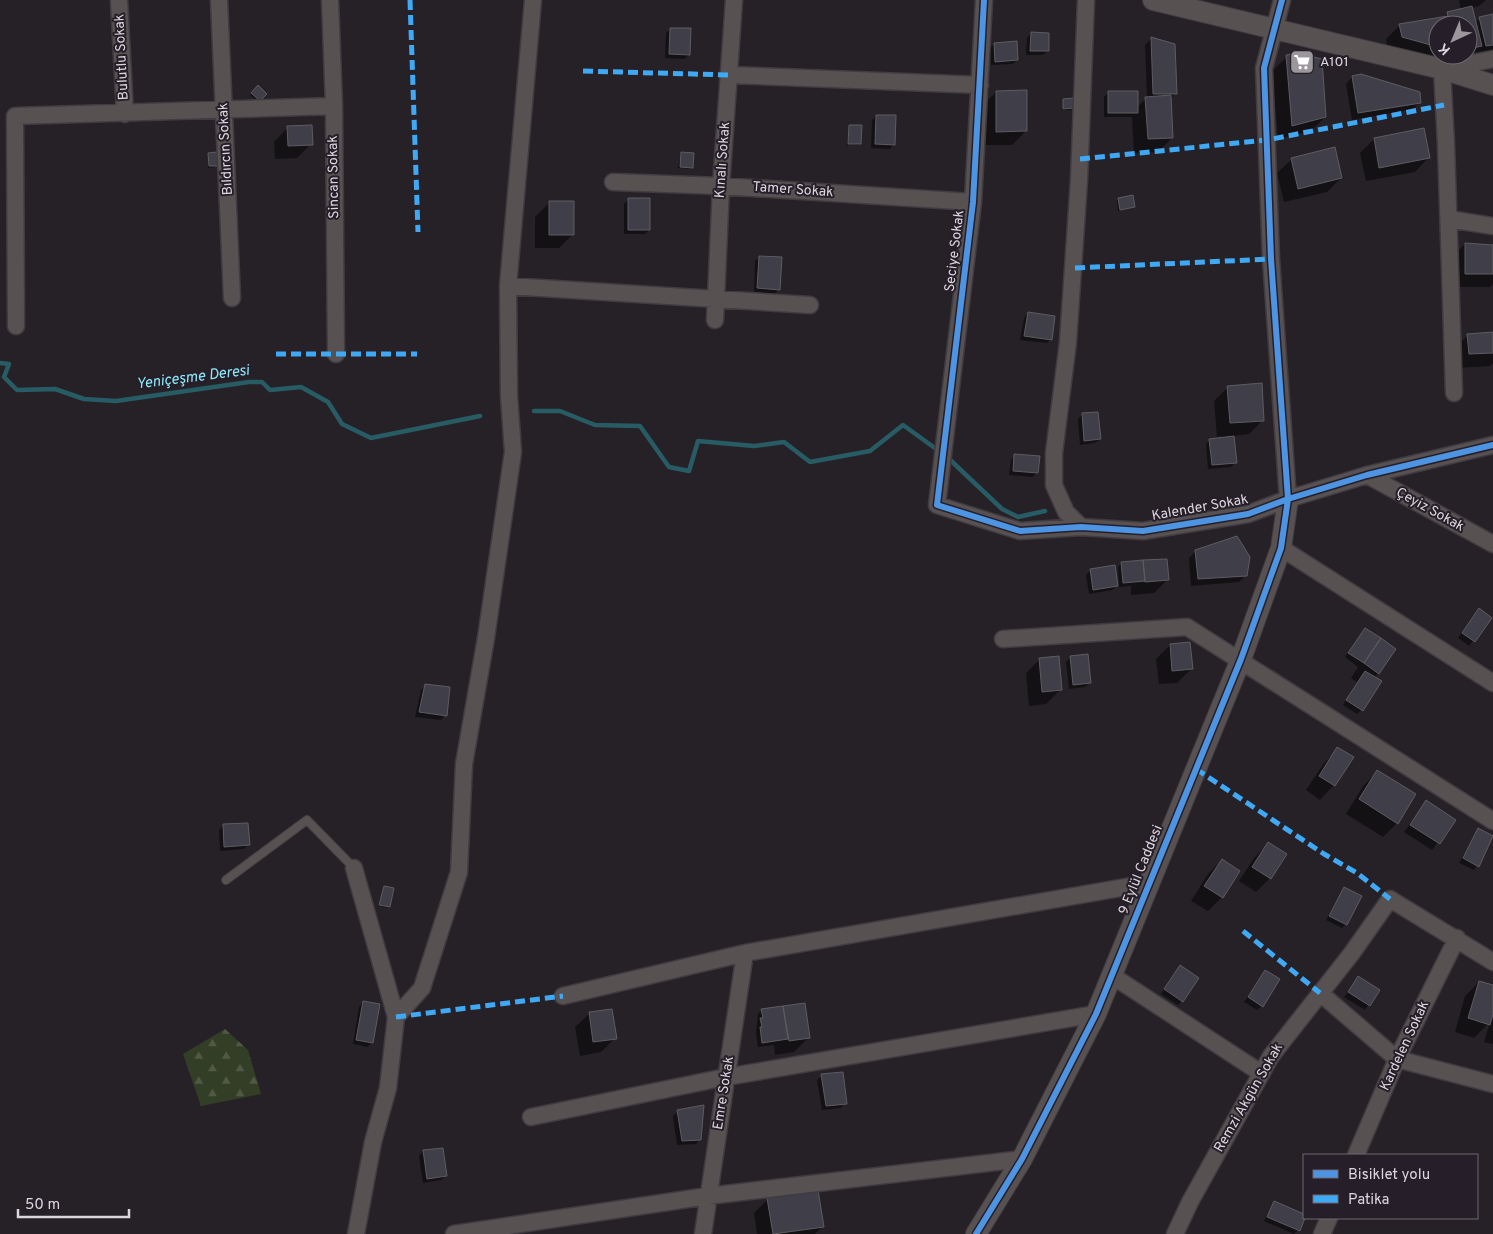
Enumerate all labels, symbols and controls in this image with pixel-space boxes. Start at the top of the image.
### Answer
street label: Bulutlu Sokak [111,13,133,101]
north arrow [1428,15,1478,65]
text: K [1435,39,1454,58]
supermarket icon: A101 [1289,49,1315,75]
place label: A101 [1320,54,1349,71]
street label: Bıldırcın Sokak [215,102,237,196]
street label: Kınalı Sokak [712,121,734,199]
street label: Sincan Sokak [325,135,343,219]
street label: Tamer Sokak [752,179,834,201]
street label: Seciye Sokak [942,209,968,293]
water label: Yeniçeşme Deresi [135,361,252,394]
street label: Çeyiz Sokak [1393,484,1467,536]
street label: Kalender Sokak [1150,491,1250,525]
street label: 9 Eylül Caddesi [1115,823,1167,917]
street label: Kardelen Sokak [1377,998,1433,1094]
street label: Remzi Akgün Sokak [1211,1040,1287,1156]
street label: Emre Sokak [710,1055,738,1131]
legend [1303,1154,1478,1219]
text: Bisiklet yolu [1348,1166,1430,1185]
scale bar [18,1186,129,1218]
text: Patika [1348,1191,1389,1210]
text: 50 m [25,1196,60,1215]

